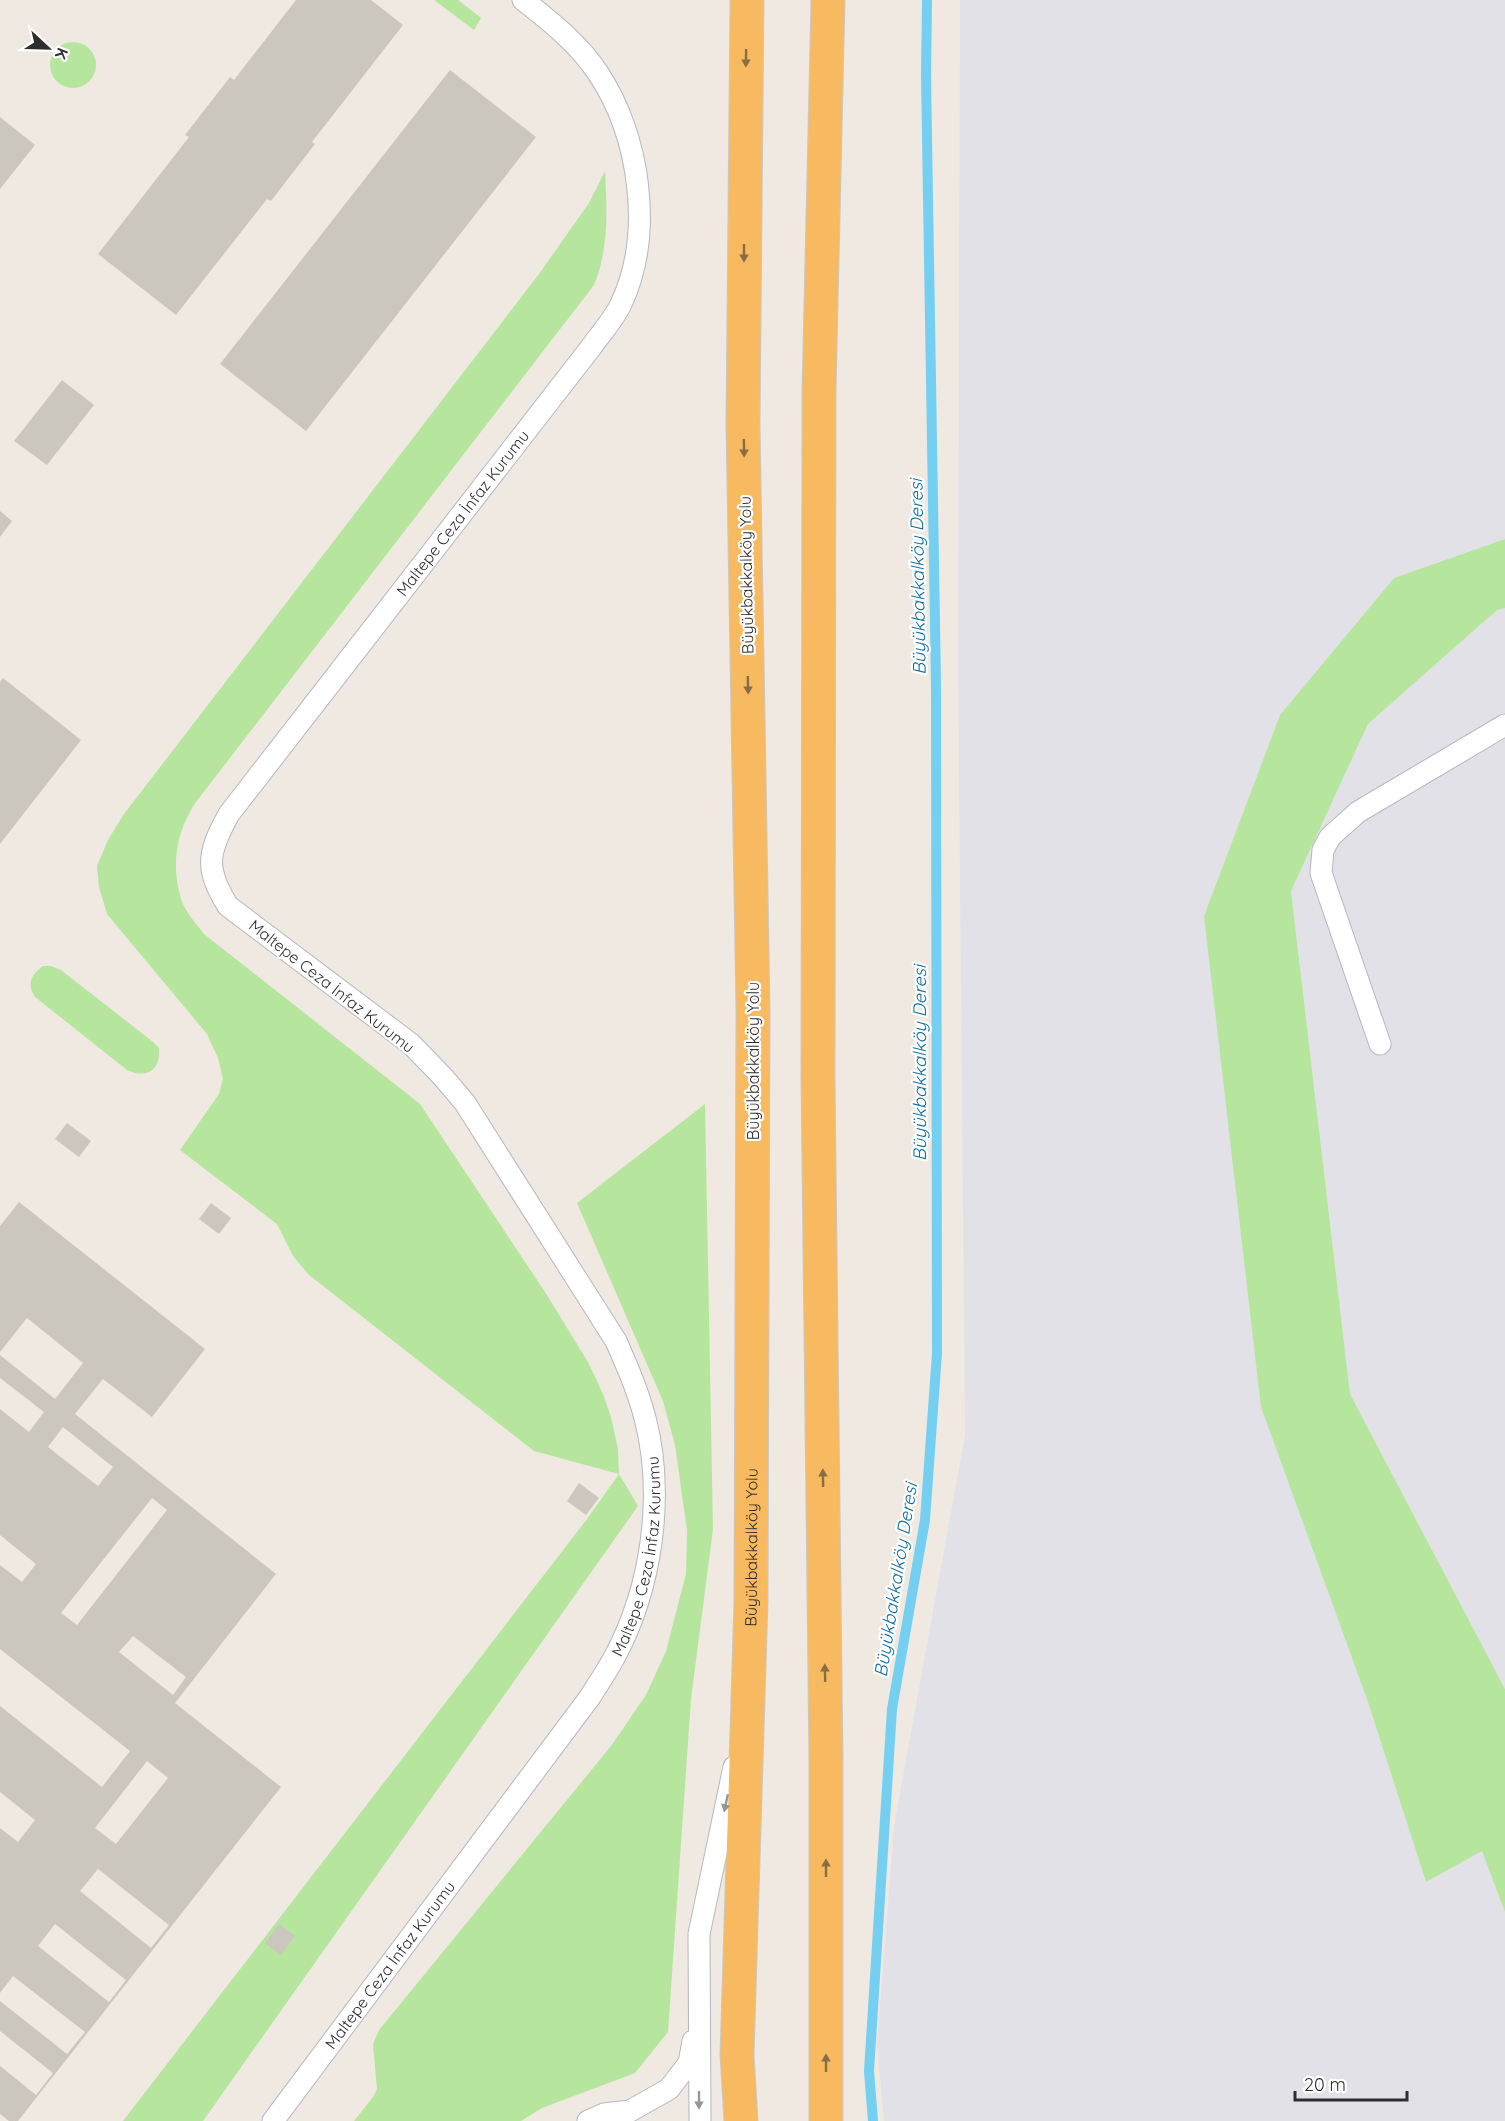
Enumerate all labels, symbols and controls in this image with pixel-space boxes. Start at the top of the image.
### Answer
north arrow [18,18,78,78]
text: K [51,45,73,62]
one-way arrow [741,49,751,68]
one-way arrow [739,244,749,263]
street label: Maltepe Ceza İnfaz Kurumu [392,426,533,600]
one-way arrow [739,439,749,458]
water label: Büyükbakkalköy Deresi [904,477,931,675]
street label: Büyükbakkalköy Yolu [735,496,757,654]
one-way arrow [743,676,753,695]
street label: Maltepe Ceza İnfaz Kurumu [245,915,419,1057]
water label: Büyükbakkalköy Deresi [908,963,931,1161]
street label: Büyükbakkalköy Yolu [743,982,763,1140]
street label: Maltepe Ceza İnfaz Kurumu [607,1455,664,1660]
street label: Büyükbakkalköy Yolu [740,1468,761,1627]
one-way arrow [818,1468,827,1487]
water label: Büyükbakkalköy Deresi [869,1479,923,1678]
one-way arrow [820,1663,830,1682]
one-way arrow [721,1793,731,1812]
one-way arrow [821,1858,831,1877]
street label: Maltepe Ceza İnfaz Kurumu [320,1877,459,2053]
one-way arrow [821,2053,831,2072]
scale bar [1295,2064,1408,2102]
text: 20 m [1304,2073,1346,2096]
one-way arrow [695,2090,704,2109]

